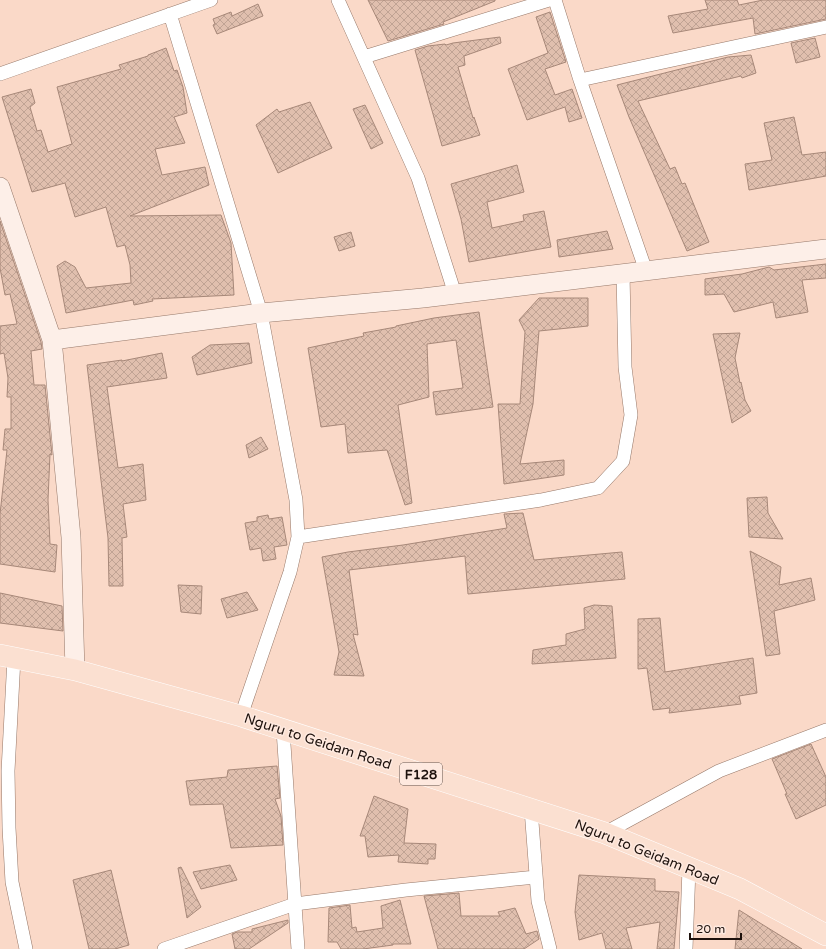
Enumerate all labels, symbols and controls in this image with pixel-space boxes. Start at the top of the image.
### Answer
street label: Nguru to Geidam Road [242,710,394,773]
road number: F128 [400,763,442,785]
street label: Nguru to Geidam Road [572,816,721,889]
scale bar [690,915,741,941]
text: 20 m [696,922,725,936]

